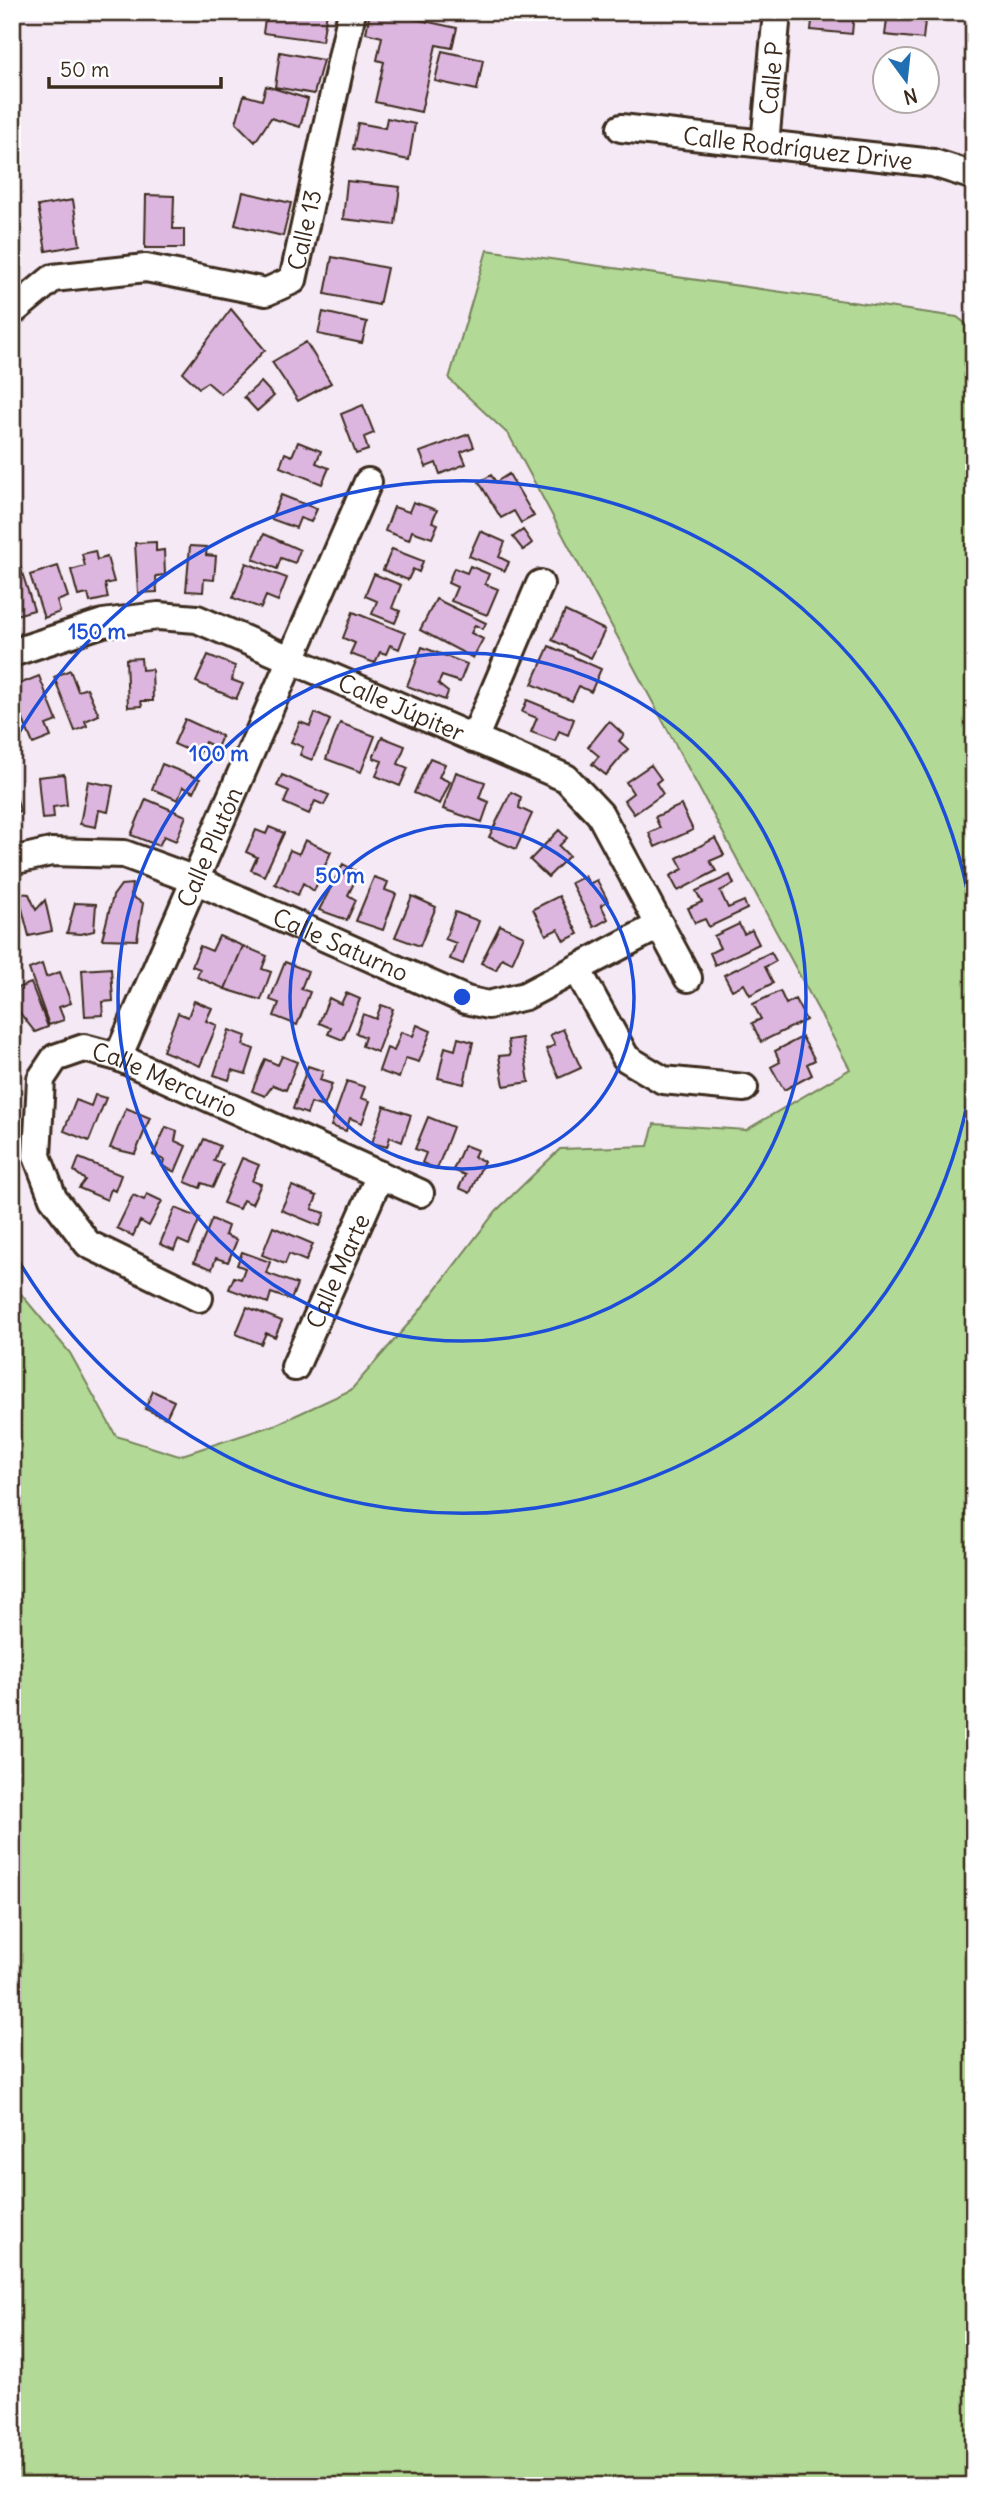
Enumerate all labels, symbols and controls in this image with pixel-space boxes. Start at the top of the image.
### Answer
street label: Calle P [753,40,789,116]
scale bar [49,46,220,90]
north arrow [870,46,940,116]
text: 50 m [60,56,109,83]
text: N [901,83,920,110]
street label: Calle Rodríguez Drive [681,120,914,176]
street label: Calle 13 [281,187,327,273]
text: 150 m [68,618,126,645]
street label: Calle Júpiter [334,667,469,748]
text: 100 m [189,740,249,767]
street label: Calle Plutón [170,782,249,912]
text: 50 m [315,862,365,889]
street label: Calle Saturno [268,901,413,988]
centre of rings [450,985,474,1009]
street label: Calle Mercurio [89,1036,242,1124]
street label: Calle Marte [299,1209,376,1333]

